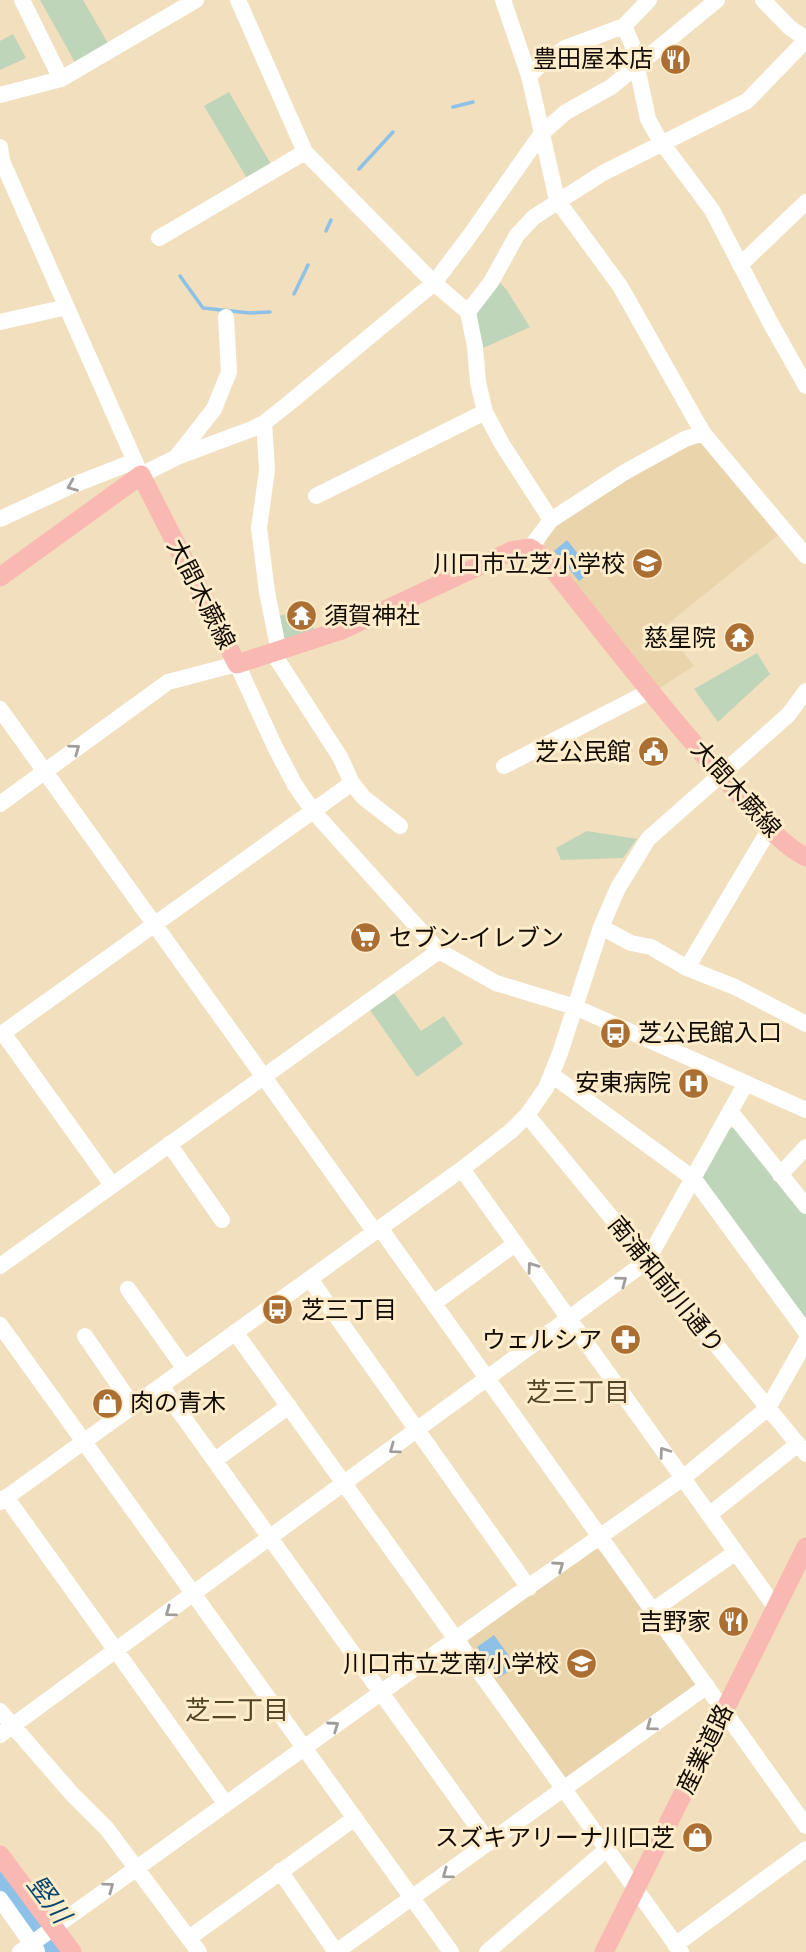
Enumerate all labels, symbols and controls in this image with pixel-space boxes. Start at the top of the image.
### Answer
restaurant icon: 豊田屋本店 [659,42,693,76]
place label: 豊田屋本店 [533,45,653,72]
one-way arrow [66,478,78,492]
street label: 大間木蕨線 [162,534,241,653]
school or university icon: 川口市立芝小学校 [631,547,665,581]
place label: 川口市立芝小学校 [433,550,625,577]
temple icon: 須賀神社 [284,599,318,633]
place label: 須賀神社 [324,602,420,629]
temple icon: 慈星院 [722,621,756,655]
place label: 慈星院 [644,624,716,651]
public building icon: 芝公民館 [637,735,671,769]
street label: 大間木蕨線 [686,735,787,842]
place label: 芝公民館 [535,738,631,765]
one-way arrow [67,745,80,757]
supermarket icon: セブン-イレブン [349,921,383,955]
place label: セブン-イレブン [389,924,564,951]
bus stop icon: 芝公民館入口 [598,1016,632,1050]
place label: 芝公民館入口 [638,1019,782,1046]
hospital icon: 安東病院 [677,1066,711,1100]
place label: 安東病院 [575,1069,671,1096]
street label: 南浦和前川通り [603,1211,730,1358]
one-way arrow [528,1262,540,1275]
one-way arrow [614,1276,627,1289]
bus stop icon: 芝三丁目 [261,1293,295,1327]
place label: 芝三丁目 [301,1296,397,1323]
pharmacy icon: ウェルシア [608,1323,642,1357]
place label: ウェルシア [482,1326,602,1353]
district label: 芝三丁目 [526,1377,630,1406]
shop icon: 肉の青木 [90,1386,124,1420]
place label: 肉の青木 [130,1389,226,1416]
one-way arrow [389,1441,401,1453]
one-way arrow [660,1447,673,1460]
one-way arrow [551,1562,564,1574]
one-way arrow [165,1603,178,1616]
restaurant icon: 吉野家 [717,1605,751,1639]
place label: 吉野家 [639,1608,711,1635]
school or university icon: 川口市立芝南小学校 [565,1647,599,1681]
place label: 川口市立芝南小学校 [343,1650,559,1677]
district label: 芝二丁目 [185,1695,289,1724]
street label: 産業道路 [671,1700,738,1798]
one-way arrow [646,1718,659,1730]
one-way arrow [326,1722,339,1734]
shop icon: スズキアリーナ川口芝 [681,1821,715,1855]
place label: スズキアリーナ川口芝 [435,1824,675,1851]
one-way arrow [442,1865,455,1878]
water label: 竪川 [22,1869,78,1931]
one-way arrow [101,1883,114,1895]

